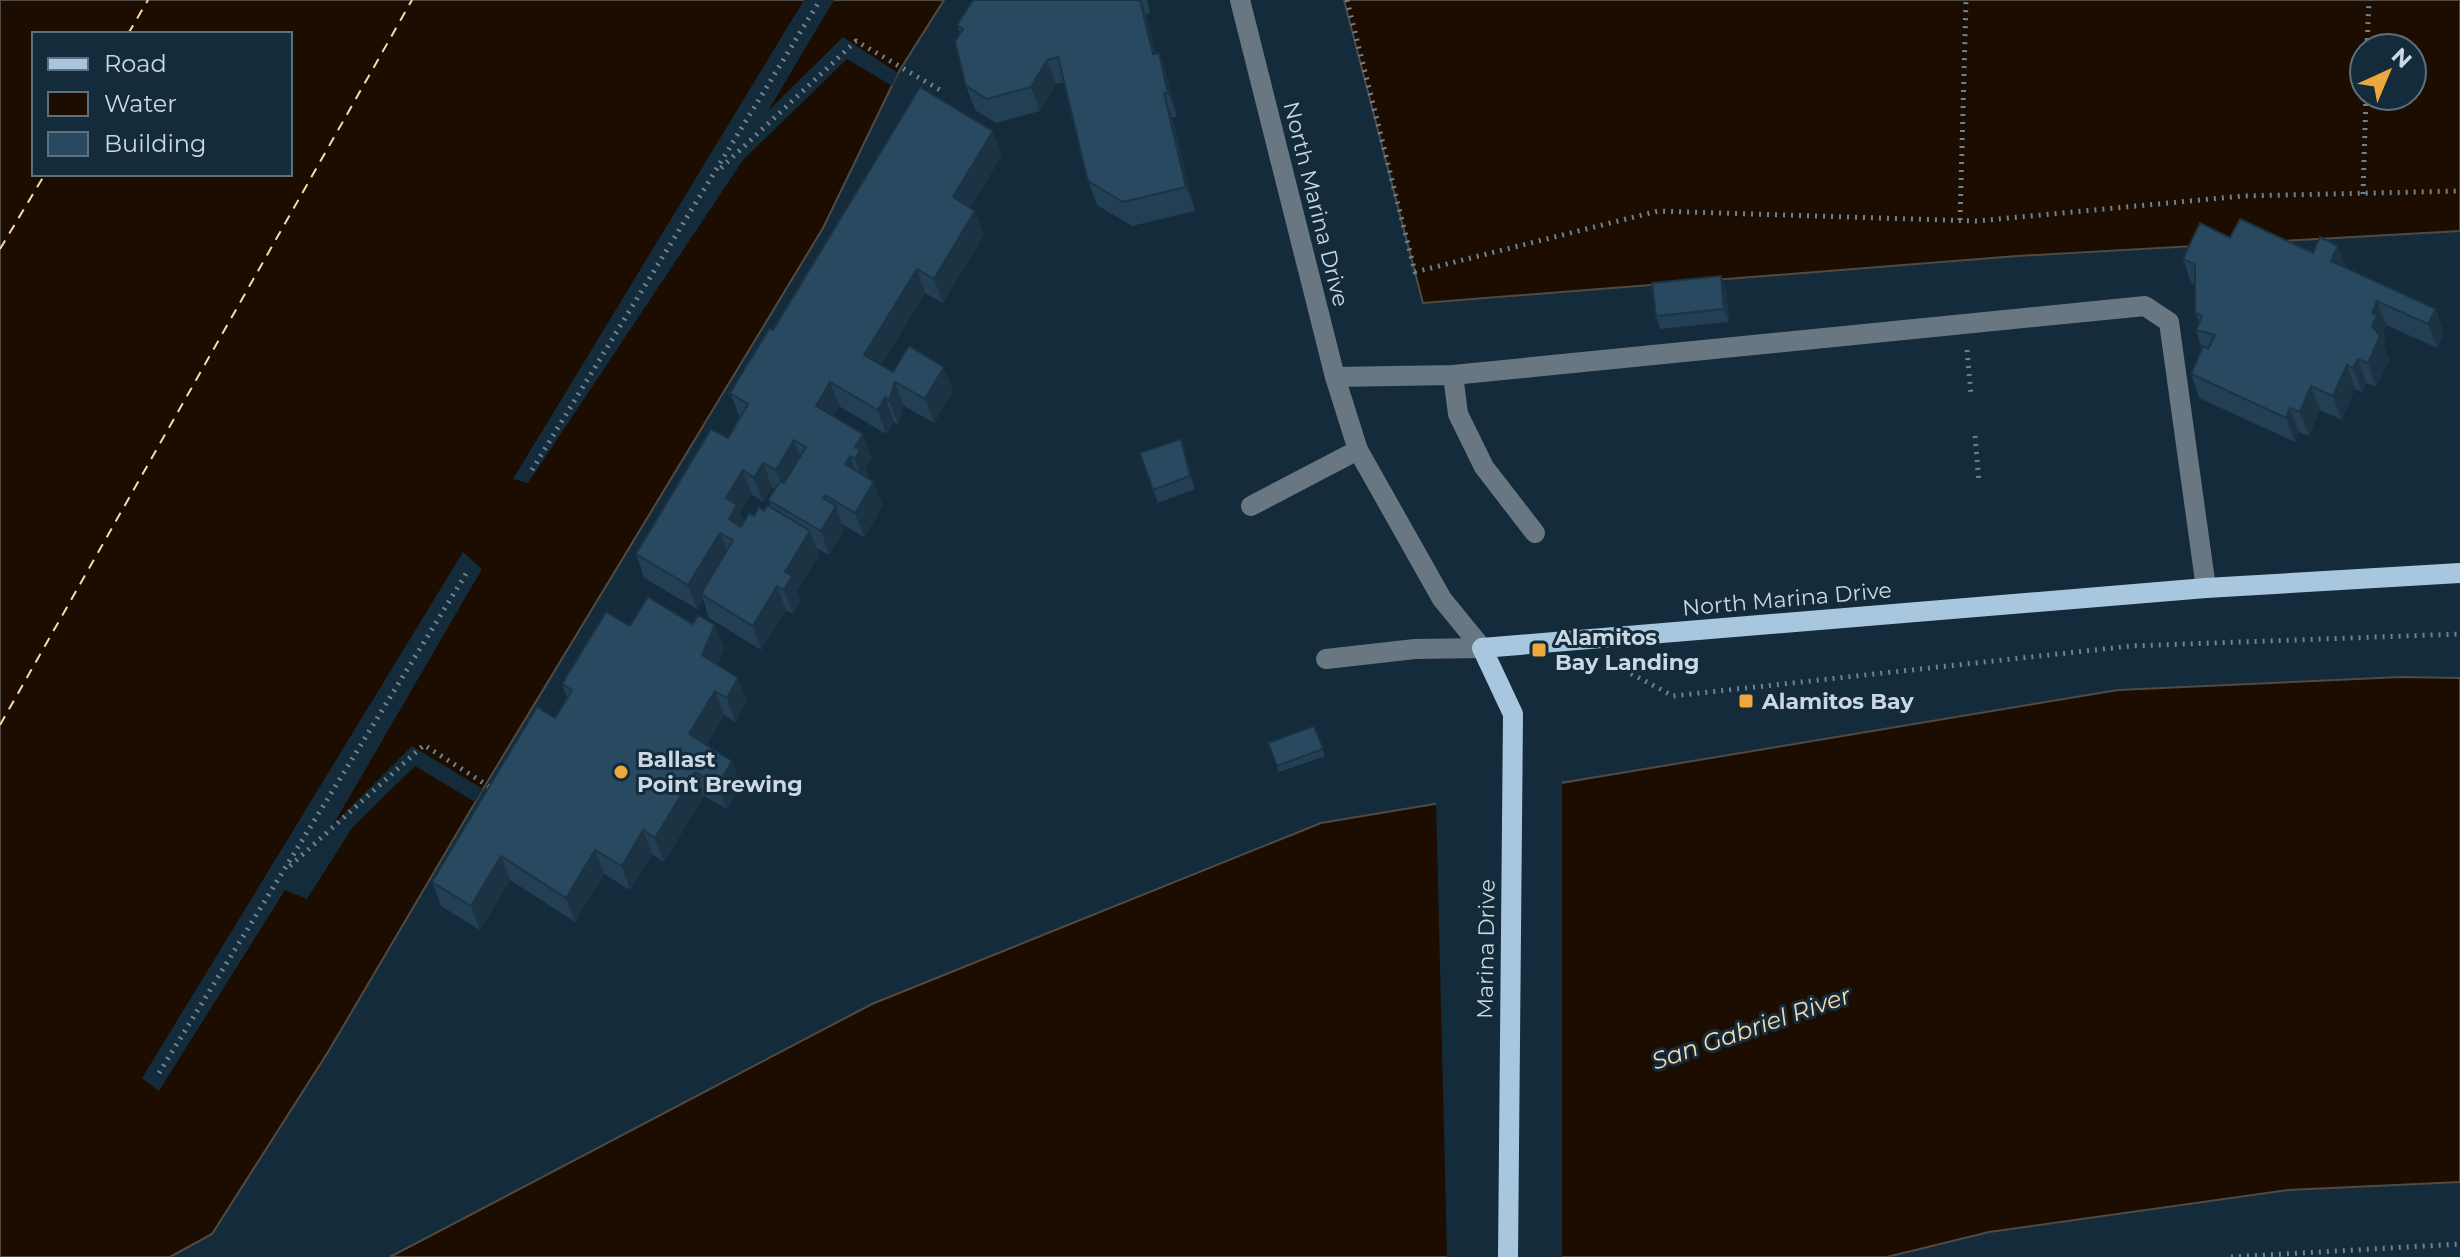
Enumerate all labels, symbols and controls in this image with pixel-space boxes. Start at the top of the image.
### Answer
legend [32,32,292,176]
north arrow [2348,32,2428,112]
text: N [2386,42,2417,74]
text: Road [104,49,167,78]
text: Water [104,89,177,118]
street label: North Marina Drive [1277,99,1355,309]
text: Building [104,129,207,158]
street label: North Marina Drive [1681,576,1893,622]
place label: Alamitos Bay Landing [1554,624,1699,676]
marker: Alamitos Bay Landing [1530,641,1548,659]
place label: Alamitos Bay [1761,688,1914,715]
marker: Alamitos Bay [1737,692,1755,710]
place label: Ballast Point Brewing [637,746,803,798]
marker: Ballast Point Brewing [612,763,630,781]
street label: Marina Drive [1471,879,1501,1019]
water label: San Gabriel River [1648,980,1856,1076]

